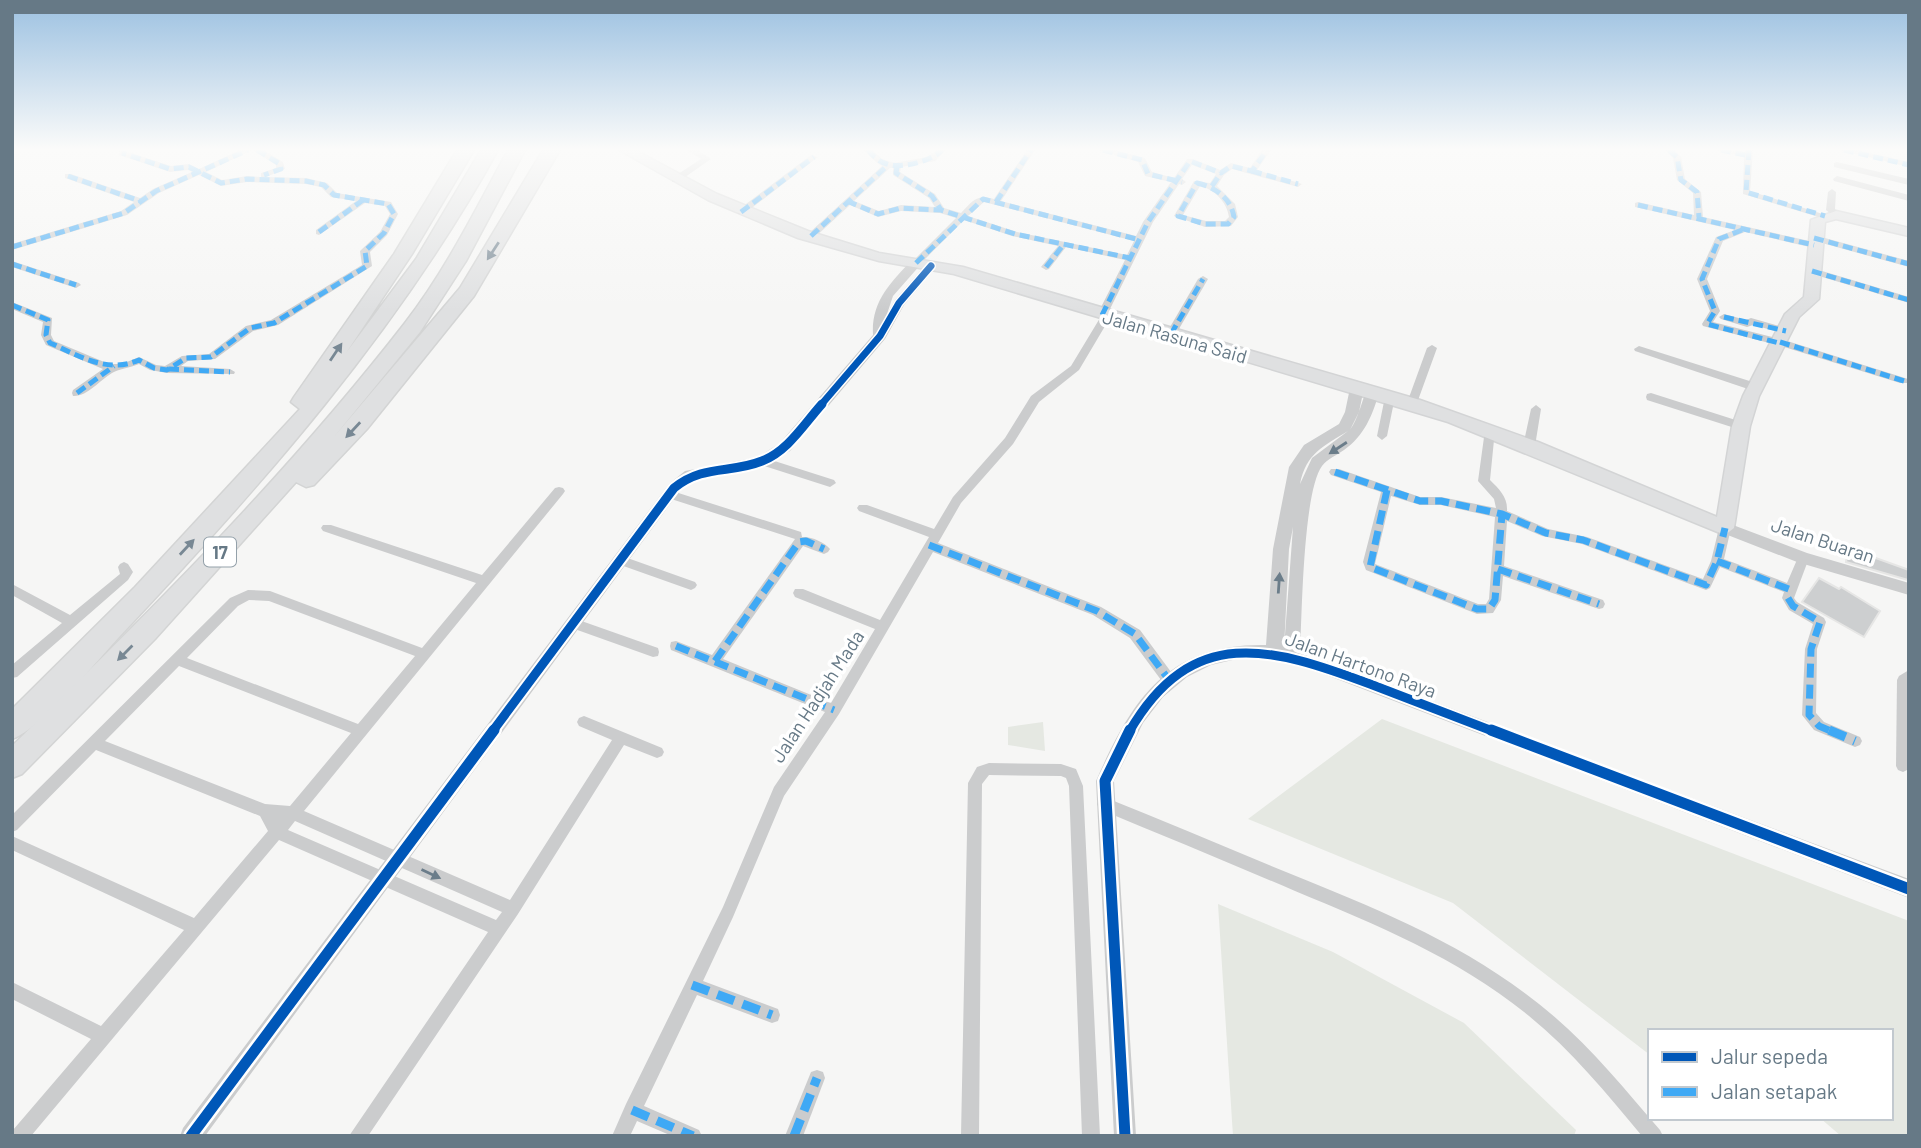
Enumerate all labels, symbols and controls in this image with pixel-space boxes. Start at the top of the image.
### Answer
one-way arrow [486,242,500,260]
street label: Jalan Rasuna Said [1100,304,1250,368]
one-way arrow [329,342,342,361]
one-way arrow [345,421,361,439]
one-way arrow [1328,441,1348,454]
street label: Jalan Buaran [1768,513,1878,567]
road number: 17 [204,538,236,566]
one-way arrow [179,539,195,556]
one-way arrow [1274,572,1285,594]
street label: Jalan Hadjah Mada [766,626,868,766]
street label: Jalan Hartono Raya [1282,626,1440,702]
one-way arrow [116,645,133,662]
one-way arrow [421,868,441,879]
legend [1648,1029,1893,1120]
text: Jalur sepeda [1711,1043,1828,1068]
text: Jalan setapak [1711,1078,1837,1103]

